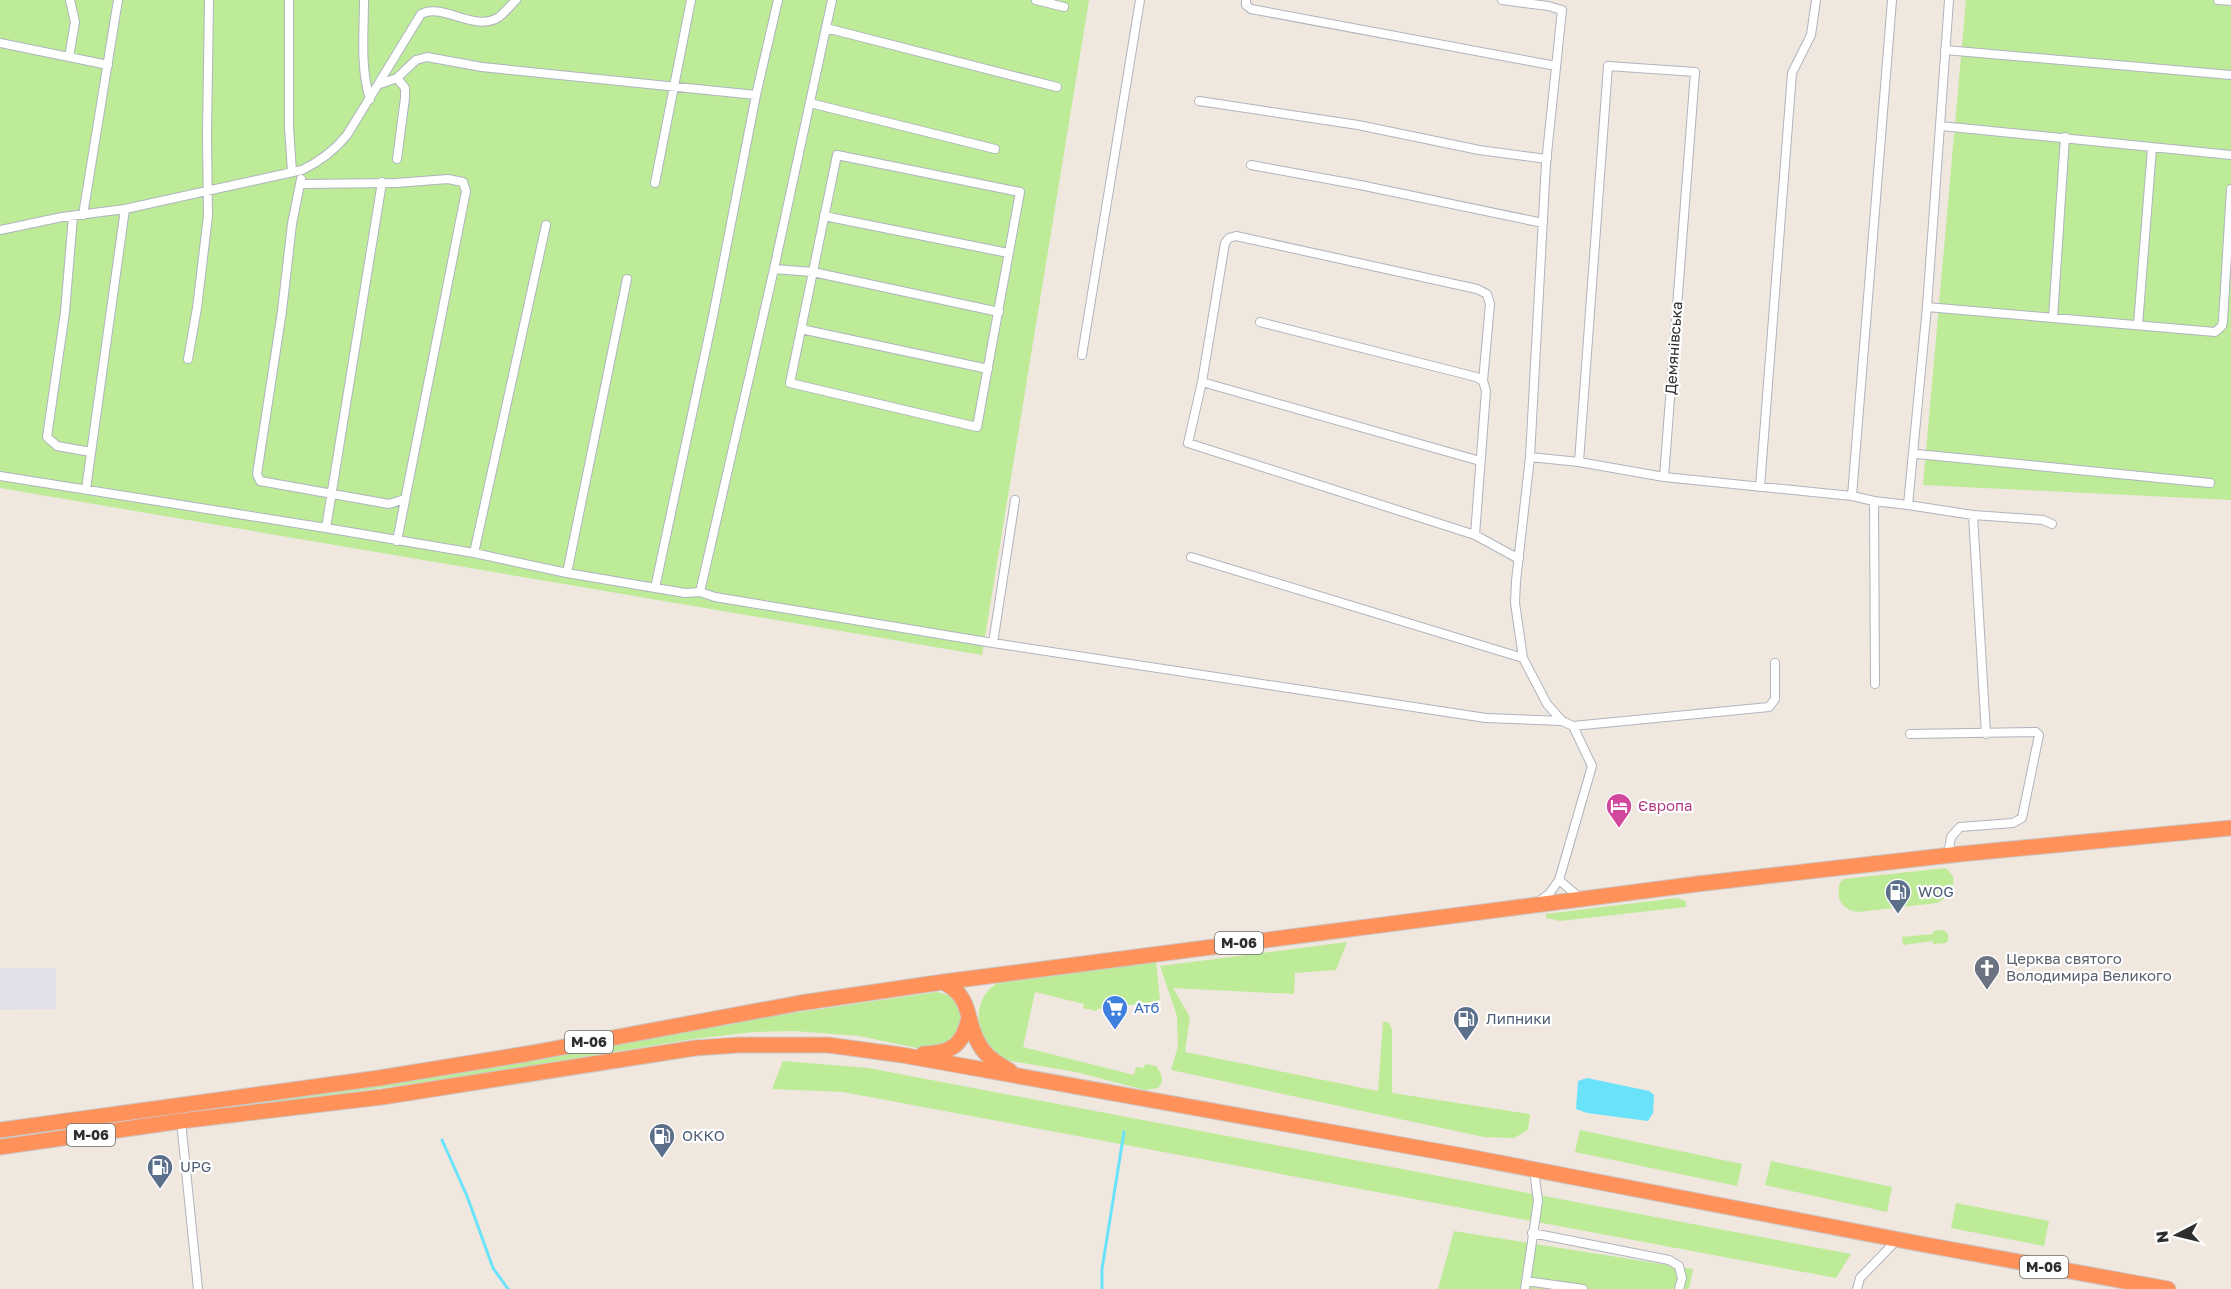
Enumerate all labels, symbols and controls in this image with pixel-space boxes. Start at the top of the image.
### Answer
street label: Демянівська [1661,301,1685,395]
hotel icon: Європа [1604,791,1634,829]
place label: Європа [1638,796,1692,814]
fuel station icon: WOG [1883,877,1913,915]
place label: WOG [1918,882,1954,900]
road number: М-06 [1215,932,1263,954]
place label: Церква святого Володимира Великого [2006,949,2172,984]
church icon: Церква святого Володимира Великого [1972,953,2002,991]
supermarket icon: Атб [1100,993,1130,1031]
place label: Атб [1134,998,1160,1016]
fuel station icon: Липники [1451,1004,1481,1042]
place label: Липники [1486,1009,1551,1027]
road number: М-06 [565,1031,613,1053]
fuel station icon: ОККО [647,1121,677,1159]
road number: М-06 [67,1124,115,1146]
place label: ОККО [682,1126,725,1144]
fuel station icon: UPG [145,1152,175,1190]
place label: UPG [180,1157,211,1175]
north arrow [2147,1205,2207,1265]
text: N [2151,1230,2173,1244]
road number: М-06 [2020,1256,2068,1278]

